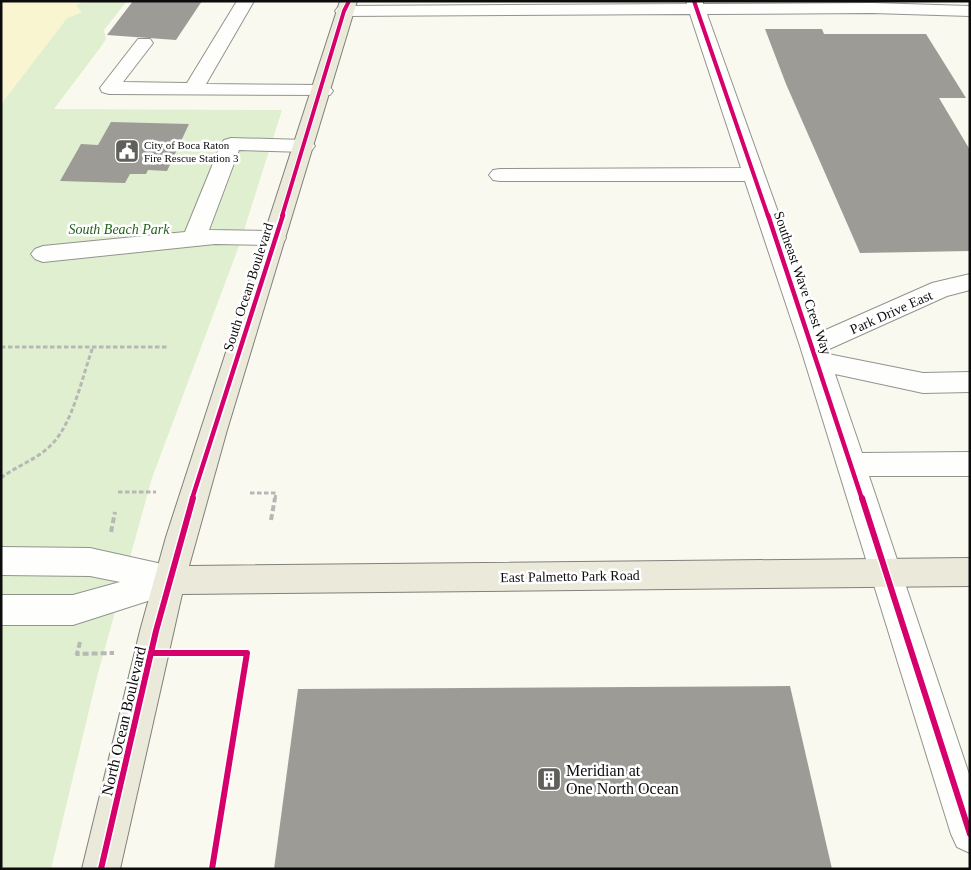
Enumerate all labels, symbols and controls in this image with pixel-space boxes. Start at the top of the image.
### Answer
public building icon: City of Boca Raton Fire Rescue Station 3 [114,138,140,164]
place label: City of Boca Raton Fire Rescue Station 3 [144,139,239,164]
street label: Southeast Wave Crest Way [771,209,834,357]
street label: South Ocean Boulevard [221,221,276,353]
park label: South Beach Park [68,222,170,237]
street label: Park Drive East [848,288,935,337]
street label: East Palmetto Park Road [500,568,640,585]
street label: North Ocean Boulevard [98,645,149,797]
place label: Meridian at One North Ocean [566,762,679,797]
building icon: Meridian at One North Ocean [536,766,562,792]

